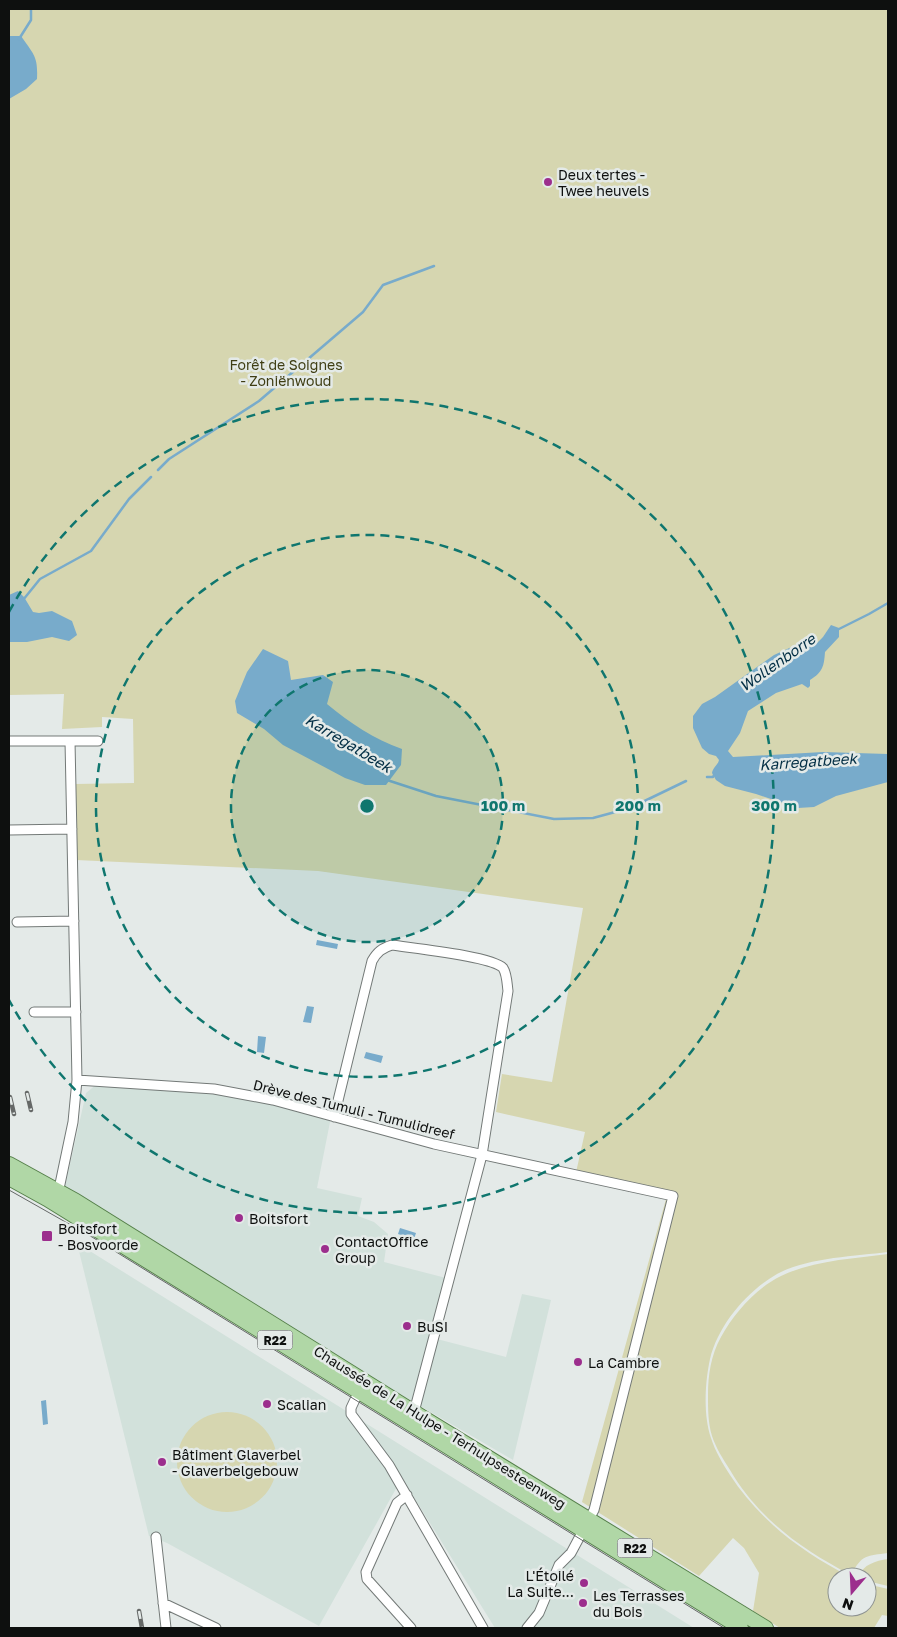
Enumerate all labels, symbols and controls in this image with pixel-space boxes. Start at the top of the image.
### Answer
place label: Deux tertes - Twee heuvels [558,166,649,199]
marker: Deux tertes - Twee heuvels [542,176,554,188]
park label: Forêt de Soignes - Zoniënwoud [229,356,343,389]
water label: Wollenborre [736,628,820,695]
water label: Karregatbeek [302,710,397,777]
water label: Karregatbeek [759,749,859,774]
text: 100 m [481,796,525,814]
text: 200 m [615,796,661,814]
text: 300 m [751,796,797,814]
centre of rings [358,797,376,815]
street label: Drève des Tumuli - Tumulidreef [251,1076,457,1142]
place label: Boitsfort [249,1210,308,1227]
marker: Boitsfort [233,1212,245,1224]
place label: Boitsfort - Bosvoorde [58,1220,138,1253]
marker: Boitsfort - Bosvoorde [40,1229,54,1243]
place label: ContactOffice Group [335,1233,428,1266]
marker: ContactOffice Group [319,1243,331,1255]
place label: BuSI [417,1318,448,1335]
marker: BuSI [401,1320,413,1332]
road number: R22 [258,1330,292,1350]
street label: Chaussée de La Hulpe - Terhulpsesteenweg [311,1342,569,1512]
place label: La Cambre [588,1354,659,1371]
marker: La Cambre [572,1356,584,1368]
place label: Scalian [277,1396,326,1413]
marker: Scalian [261,1398,273,1410]
place label: Bâtiment Glaverbel - Glaverbelgebouw [172,1446,301,1479]
marker: Bâtiment Glaverbel - Glaverbelgebouw [156,1456,168,1468]
road number: R22 [618,1539,652,1558]
place label: L'Étoilé La Suite... [507,1567,574,1600]
north arrow [827,1567,877,1617]
marker: L'Étoilé La Suite... [578,1577,590,1589]
place label: Les Terrasses du Bois [593,1587,685,1620]
text: N [840,1595,855,1615]
marker: Les Terrasses du Bois [577,1597,589,1609]

